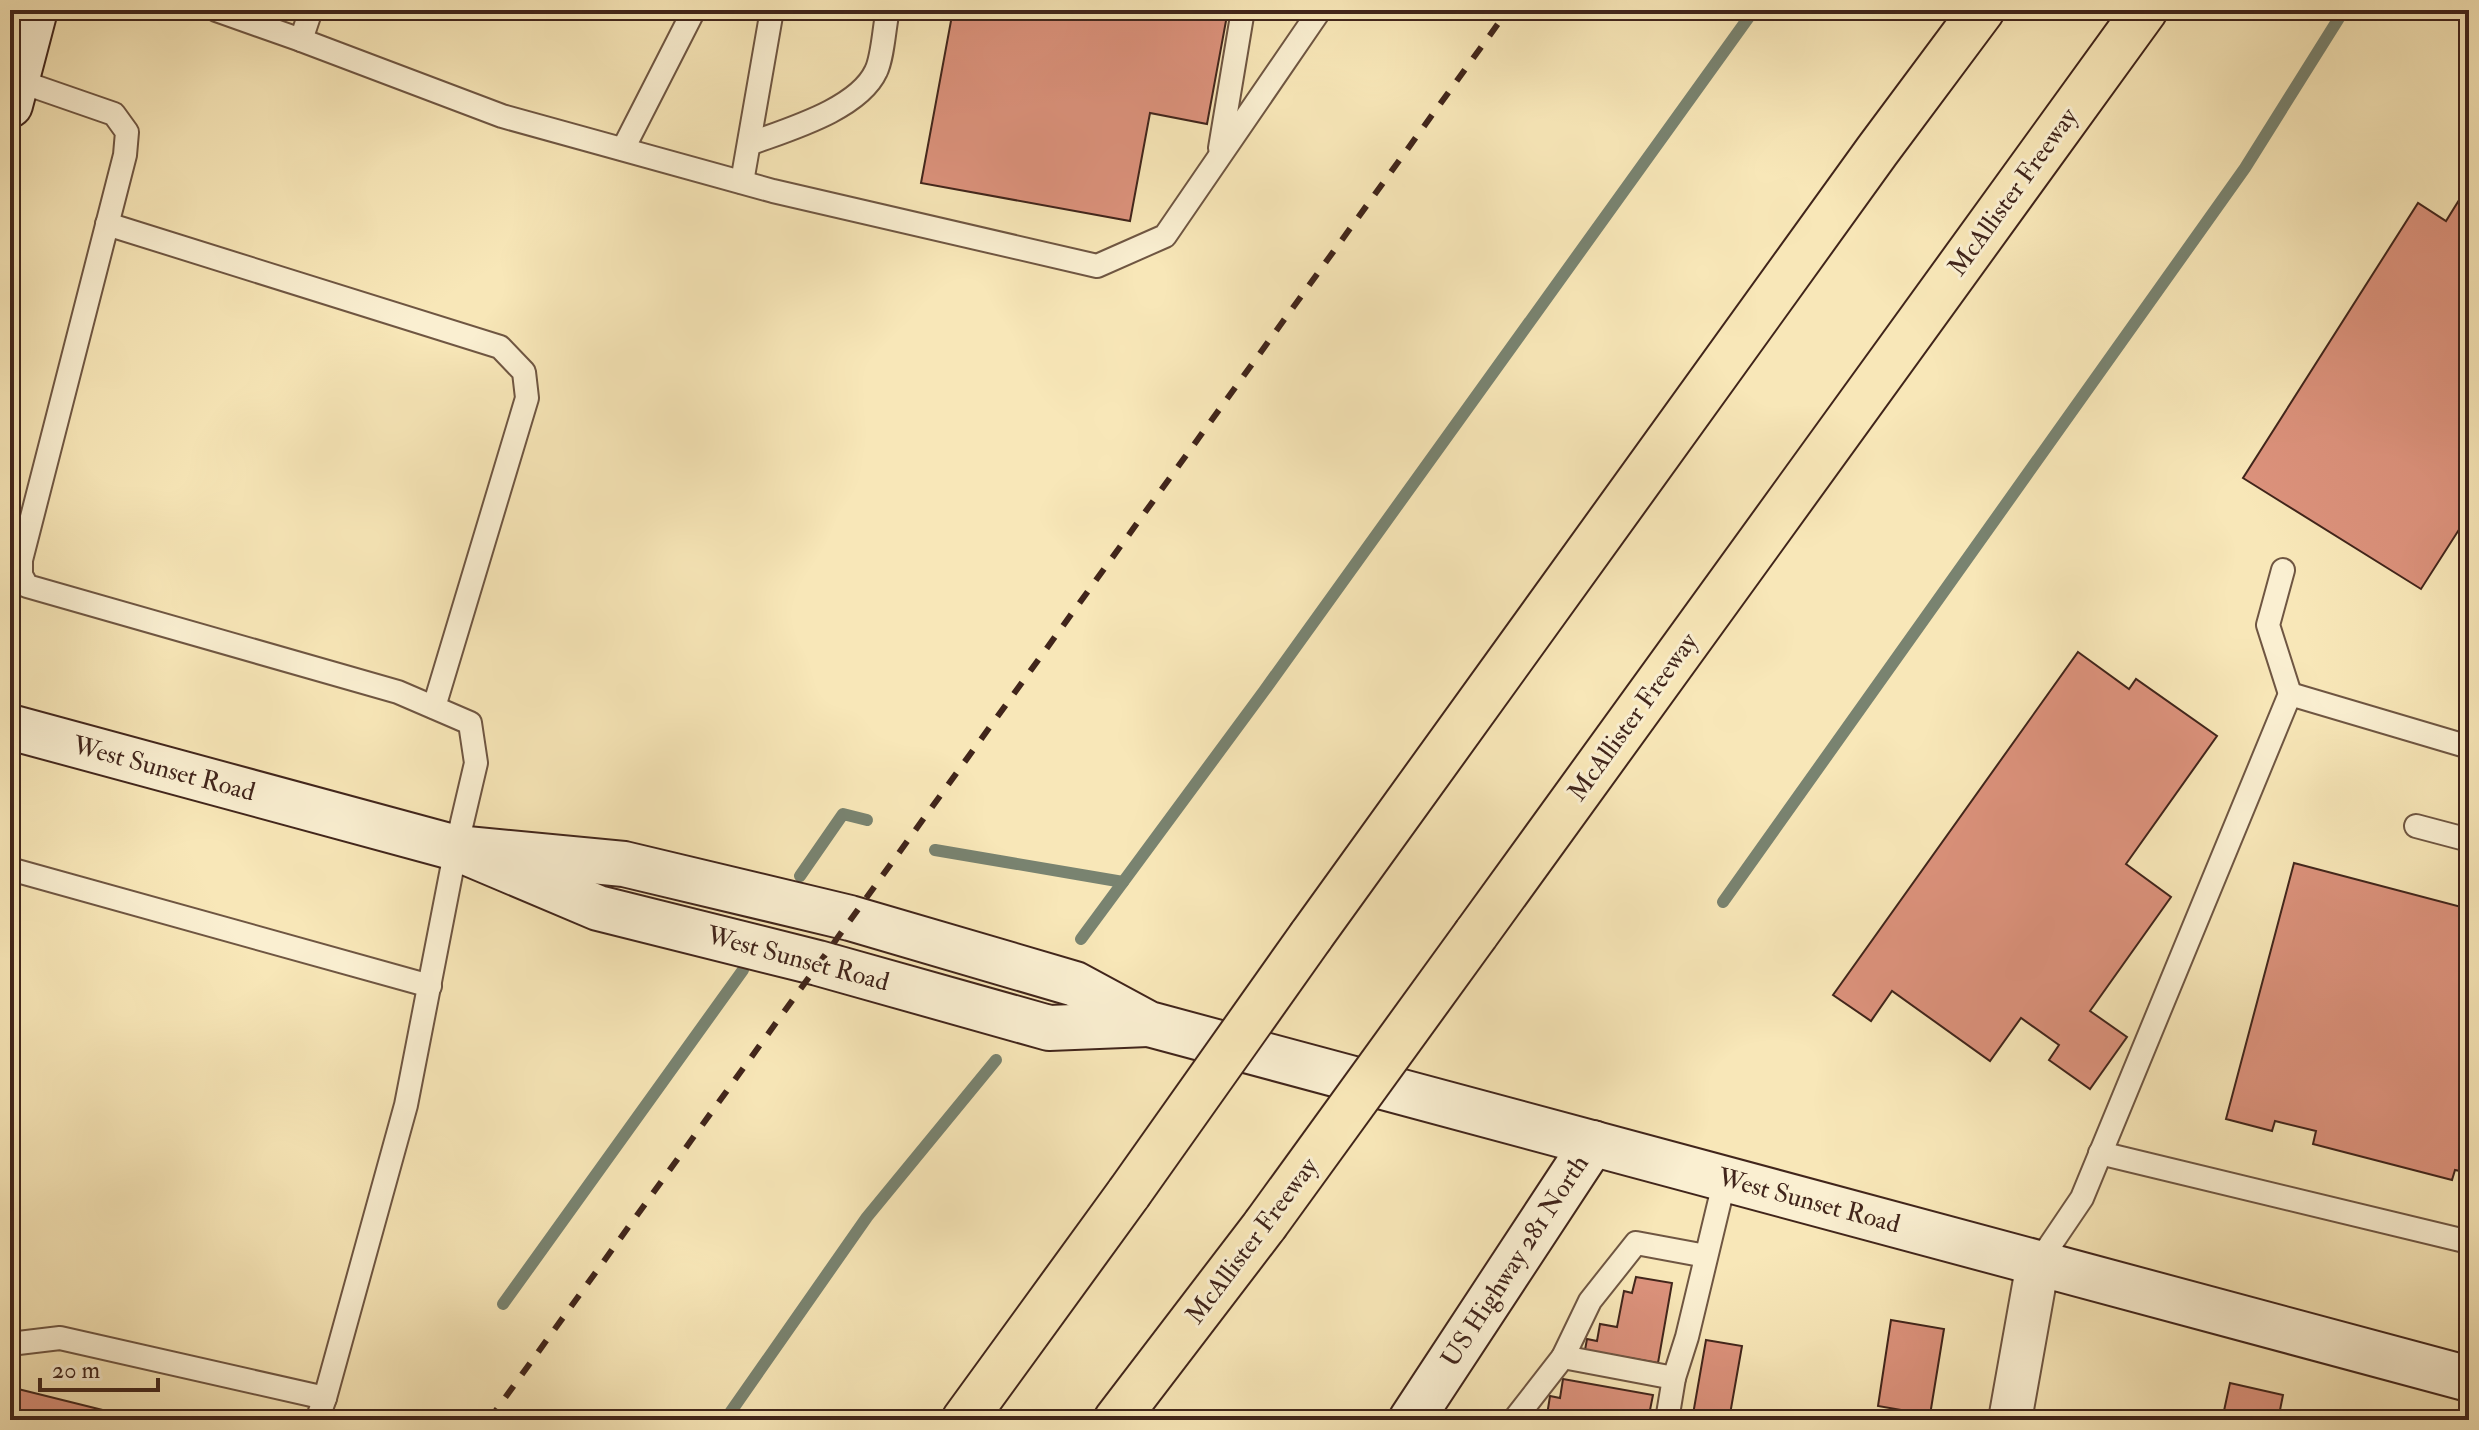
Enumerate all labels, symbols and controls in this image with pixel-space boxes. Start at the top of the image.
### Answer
street label: McAllister Freeway [1941,101,2085,282]
street label: McAllister Freeway [1561,626,1705,807]
street label: West Sunset Road [69,729,259,809]
street label: West Sunset Road [703,919,893,999]
street label: US Highway 281 North [1434,1149,1596,1373]
street label: McAllister Freeway [1179,1151,1325,1331]
street label: West Sunset Road [1714,1161,1904,1241]
scale bar [40,1342,158,1392]
text: 20 m [52,1355,101,1386]

